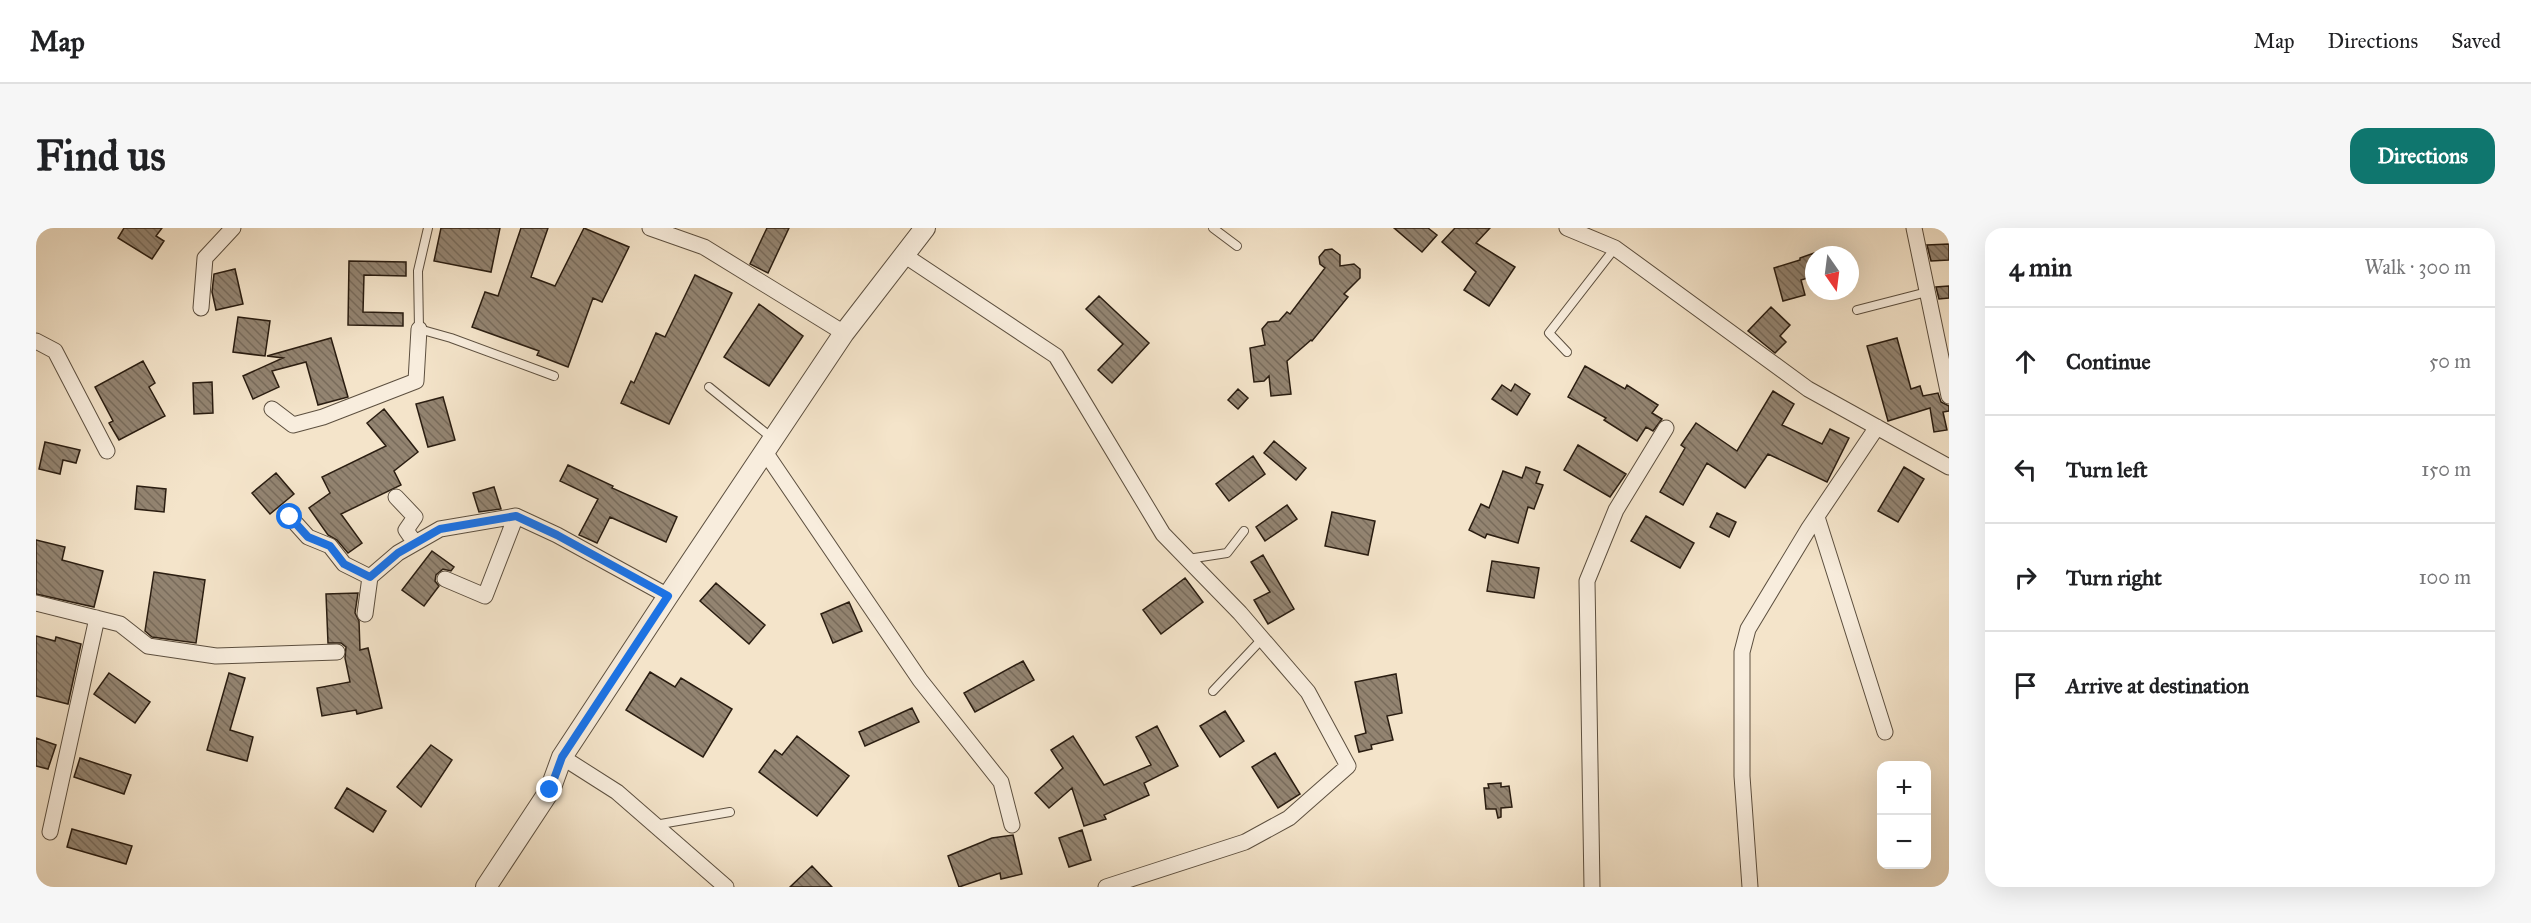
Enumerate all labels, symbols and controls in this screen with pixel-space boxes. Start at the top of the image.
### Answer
text: Map [30,24,85,59]
text: Map [2254,28,2295,54]
text: Directions [2328,28,2418,54]
text: Saved [2451,28,2501,54]
button: Directions [2350,128,2495,184]
text: Find us [36,130,166,182]
north arrow [1805,246,1859,300]
text: 4 min [2009,251,2072,283]
text: Walk · 300 m [2364,255,2471,279]
icon: ahead [2009,345,2042,378]
text: Continue [2066,348,2151,375]
text: 50 m [2429,349,2471,373]
icon: left [2009,453,2042,486]
text: Turn left [2066,456,2148,483]
text: 150 m [2421,457,2471,481]
route start [276,503,302,529]
icon: right [2009,561,2042,594]
text: Turn right [2066,564,2162,591]
text: 100 m [2419,565,2471,589]
icon: arrive [2009,669,2042,702]
text: Arrive at destination [2066,672,2249,699]
map controls [1877,761,1931,869]
button: + [1877,761,1931,815]
route end [536,776,562,802]
button: − [1877,815,1931,869]

